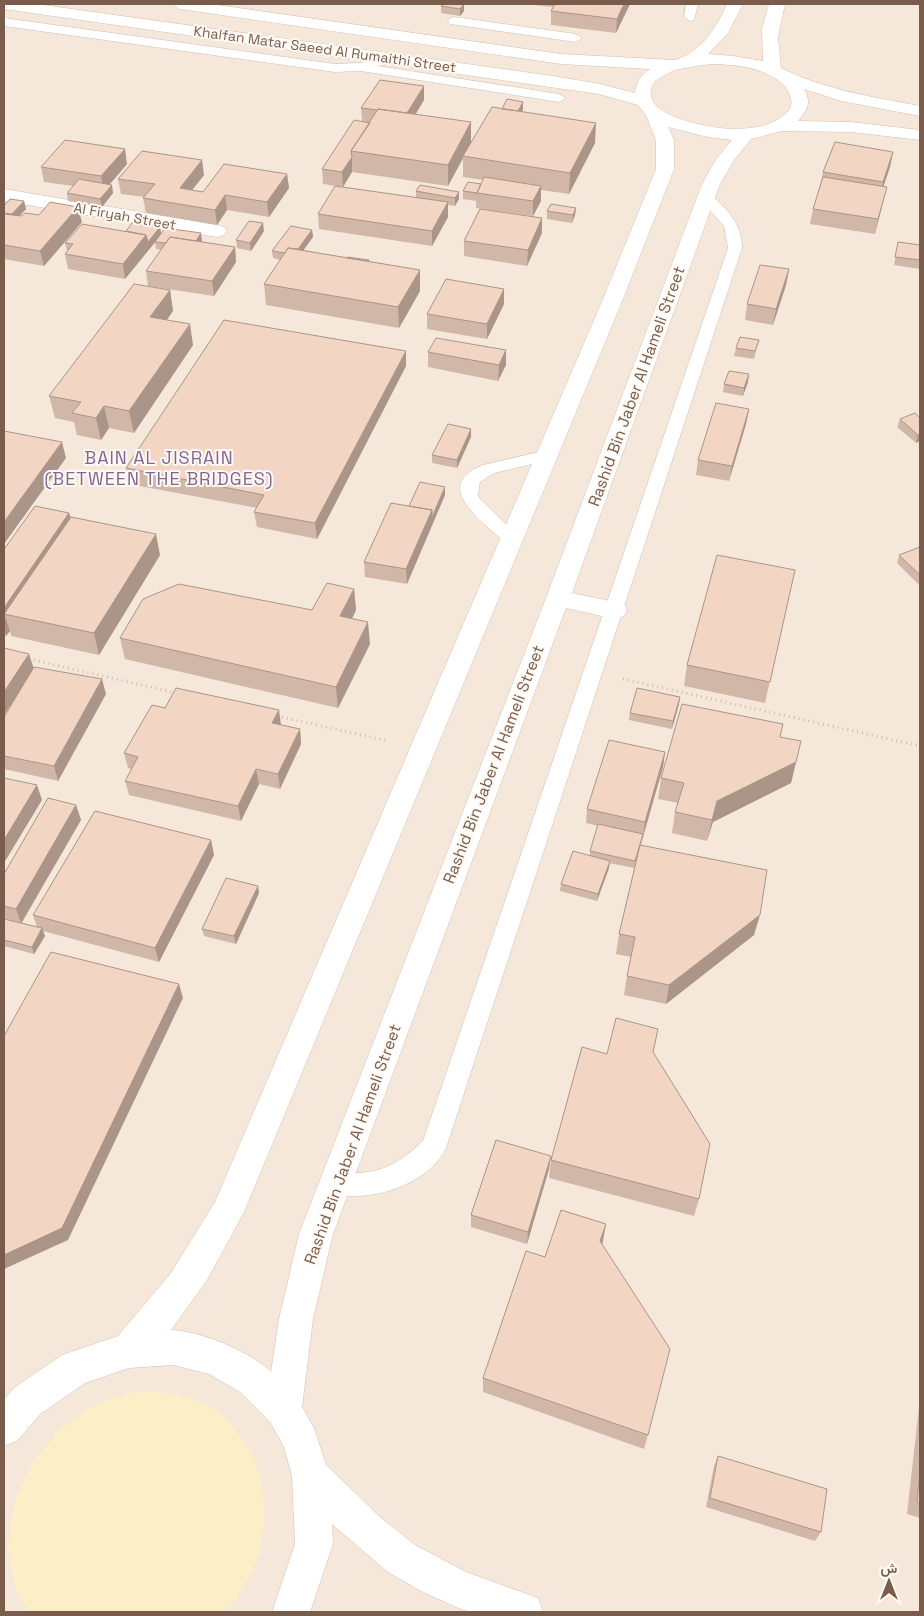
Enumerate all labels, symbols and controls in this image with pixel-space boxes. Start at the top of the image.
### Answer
street label: Khalfan Matar Saeed Al Rumaithi Street [193,22,457,76]
street label: Al Firyah Street [72,198,178,234]
street label: Rashid Bin Jaber Al Hameli Street [583,263,690,509]
district label: BAIN AL JISRAIN (BETWEEN THE BRIDGES) [44,446,274,490]
street label: Rashid Bin Jaber Al Hameli Street [438,642,549,887]
street label: Rashid Bin Jaber Al Hameli Street [299,1021,406,1267]
north arrow [864,1556,914,1606]
text: ش [881,1559,898,1577]

